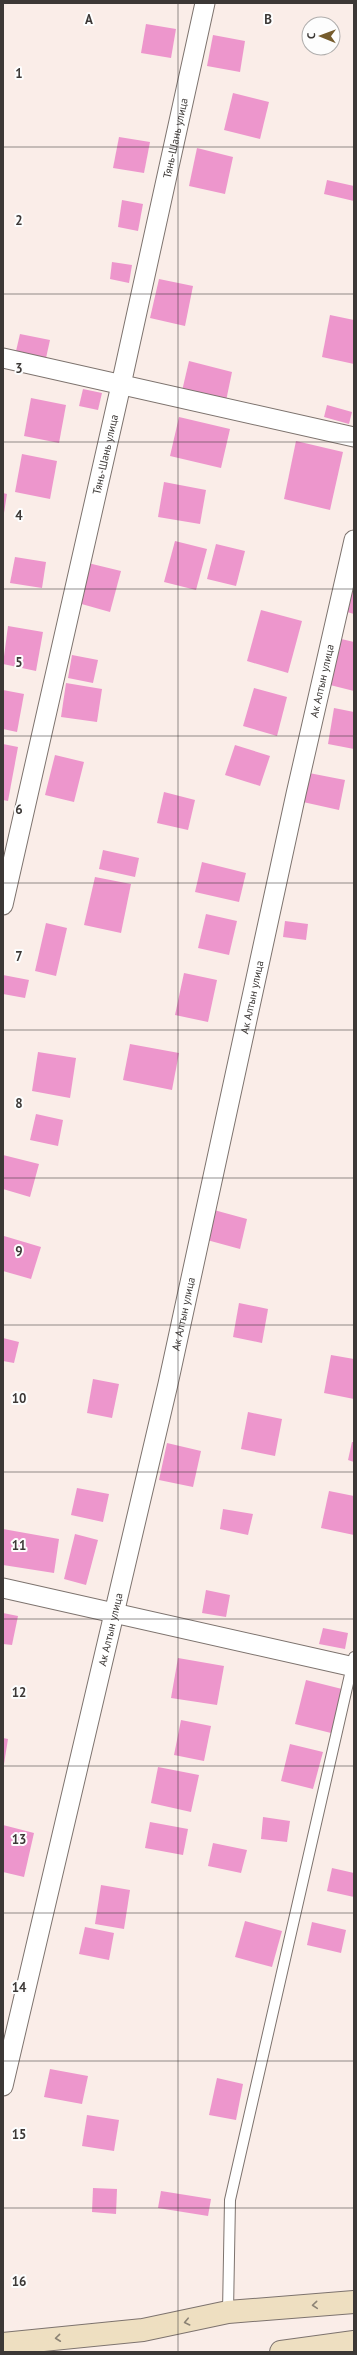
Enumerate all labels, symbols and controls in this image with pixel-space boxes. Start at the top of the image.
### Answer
text: A [85,11,93,28]
text: B [264,11,272,28]
north arrow [301,16,341,56]
text: С [304,33,318,39]
text: 1 [15,65,23,82]
street label: Тянь-Шань улица [160,97,191,180]
text: 2 [15,212,23,229]
text: 3 [15,360,23,377]
street label: Тянь-Шань улица [89,413,121,496]
text: 4 [15,507,23,524]
street label: Ак Алтын улица [307,643,337,719]
text: 5 [15,654,23,671]
text: 6 [15,801,23,818]
text: 7 [15,948,23,965]
street label: Ак Алтын улица [237,959,267,1035]
text: 8 [15,1095,23,1112]
text: 9 [15,1243,23,1260]
street label: Ак Алтын улица [168,1276,198,1352]
text: 10 [12,1390,26,1407]
text: 11 [12,1537,26,1554]
street label: Ак Алтын улица [95,1591,126,1667]
text: 12 [12,1684,26,1701]
text: 13 [12,1831,26,1848]
text: 14 [12,1979,27,1996]
text: 15 [12,2126,26,2143]
text: 16 [12,2273,26,2290]
one-way arrow [312,2301,318,2310]
one-way arrow [183,2317,190,2325]
one-way arrow [55,2334,61,2343]

